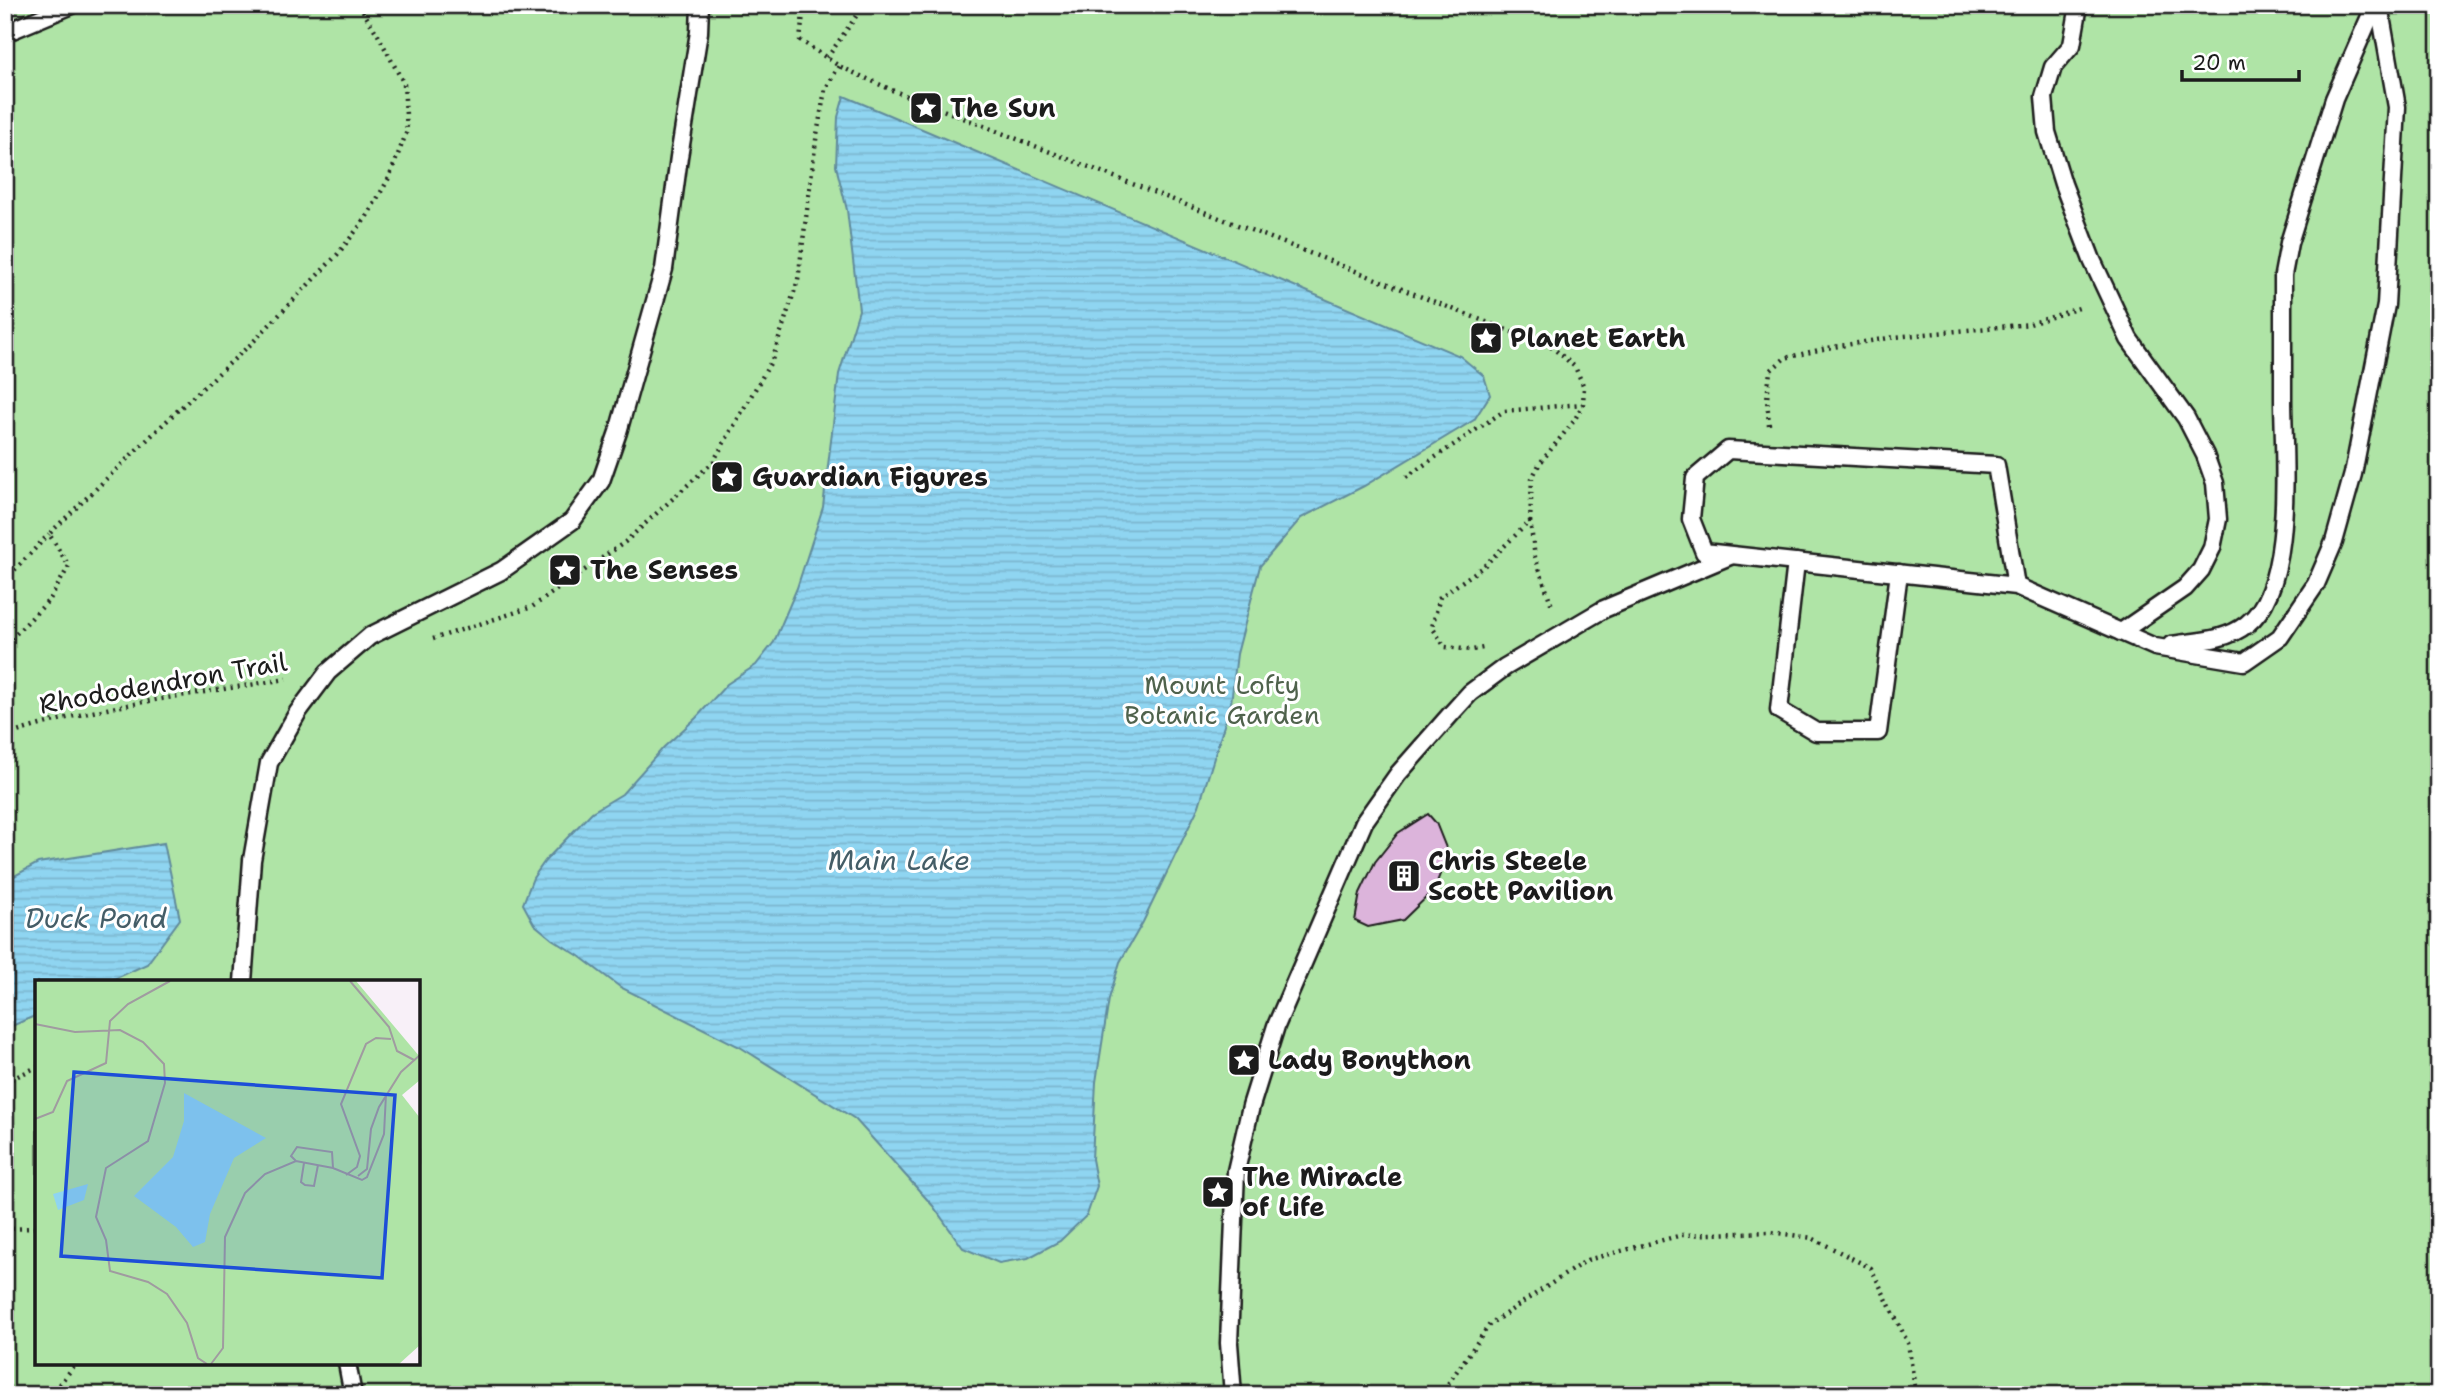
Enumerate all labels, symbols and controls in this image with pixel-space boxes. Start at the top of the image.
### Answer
scale bar [2182,38,2299,82]
text: 20 m [2192,49,2246,77]
place icon: The Sun [907,89,945,127]
place label: The Sun [950,90,1056,125]
place icon: Planet Earth [1467,319,1505,357]
place label: Planet Earth [1510,320,1686,355]
place icon: Guardian Figures [708,458,746,496]
place label: Guardian Figures [752,459,988,494]
place icon: The Senses [546,551,584,589]
place label: The Senses [590,552,738,587]
street label: Rhododendron Trail [36,643,290,722]
park label: Mount Lofty Botanic Garden [1124,667,1320,732]
water label: Main Lake [828,841,970,879]
place label: Chris Steele Scott Pavilion [1428,843,1613,908]
building icon: Chris Steele Scott Pavilion [1385,857,1423,895]
water label: Duck Pond [25,899,167,937]
inset map [35,980,420,1365]
place icon: Lady Bonython [1225,1041,1263,1079]
place label: Lady Bonython [1268,1042,1471,1077]
place label: The Miracle of Life [1242,1159,1403,1224]
place icon: The Miracle of Life [1199,1173,1237,1211]

